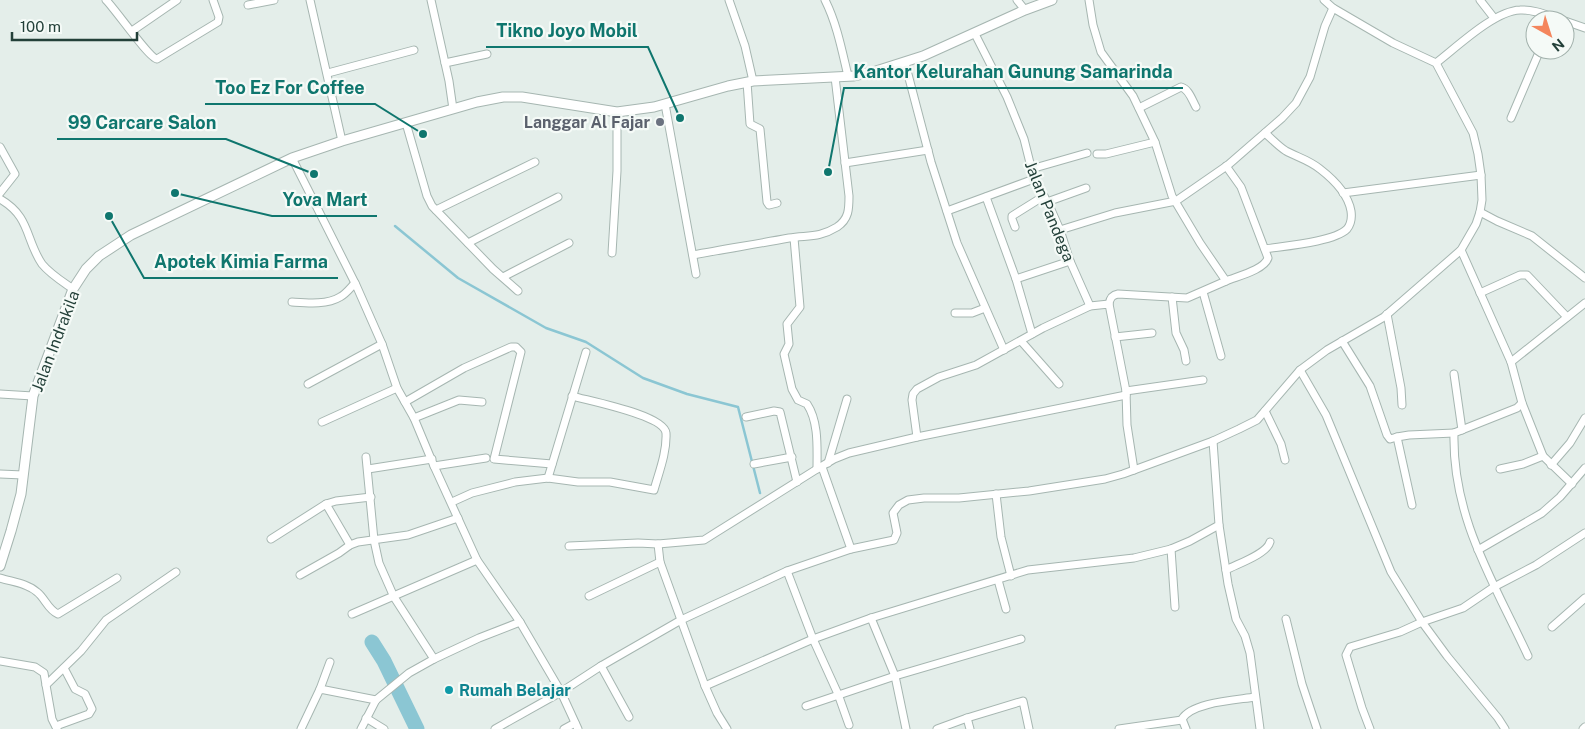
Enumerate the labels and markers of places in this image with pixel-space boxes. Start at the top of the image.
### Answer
callout: Tikno Joyo Mobil [486,14,648,47]
callout: Kantor Kelurahan Gunung Samarinda [844,55,1183,88]
callout: Too Ez For Coffee [205,71,375,104]
callout: 99 Carcare Salon [57,106,226,139]
place label: Langgar Al Fajar [524,113,650,132]
marker: Langgar Al Fajar [654,116,666,128]
callout: Yova Mart [272,183,377,216]
callout: Apotek Kimia Farma [144,245,338,278]
place label: Rumah Belajar [459,681,571,700]
marker: Rumah Belajar [443,684,455,696]

